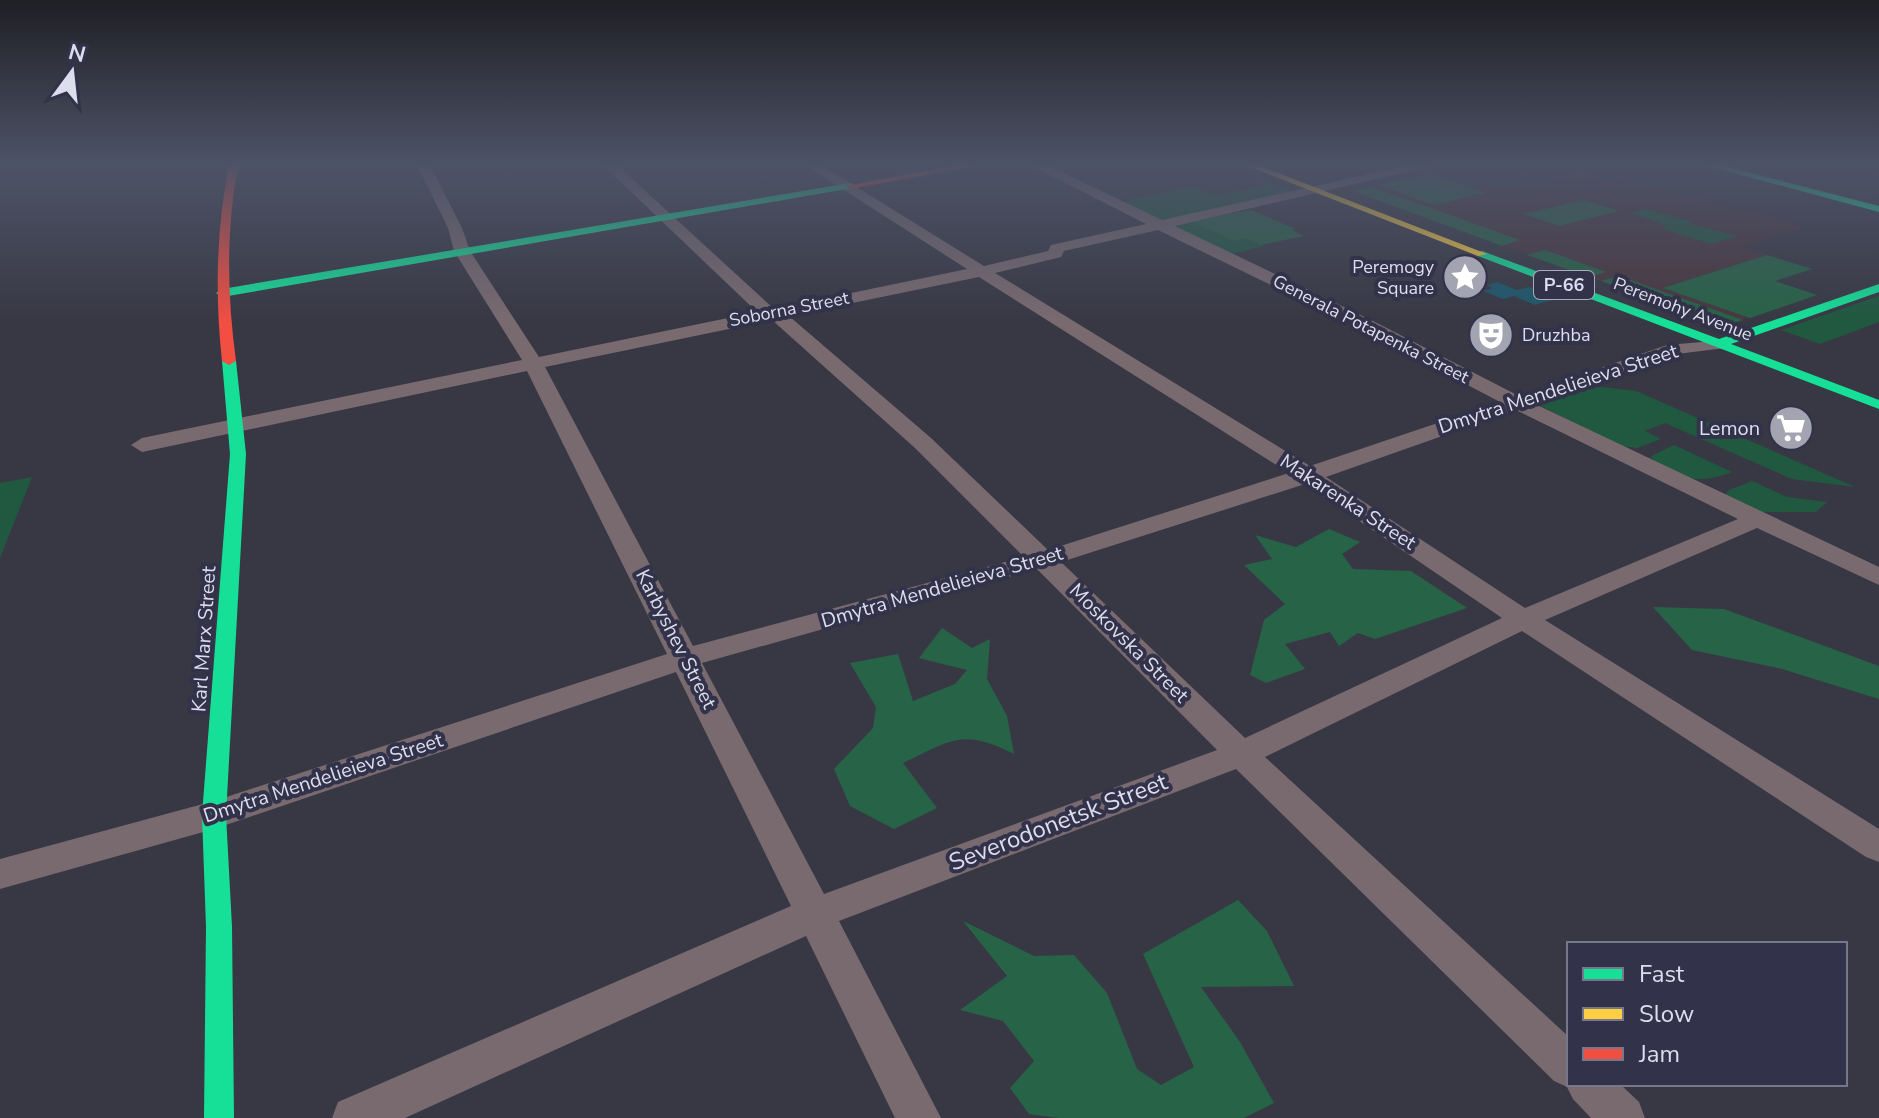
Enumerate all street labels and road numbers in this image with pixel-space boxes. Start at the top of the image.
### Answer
street label: Generala Potapenka Street [1269,269,1474,389]
road number: Р-66 [1534,271,1594,299]
street label: Peremohy Avenue [1610,271,1756,347]
street label: Soborna Street [727,285,852,332]
street label: Dmytra Mendelieieva Street [1435,337,1682,441]
street label: Makarenka Street [1275,448,1422,557]
street label: Dmytra Mendelieieva Street [818,539,1067,634]
street label: Karl Marx Street [185,564,223,713]
street label: Karbyshev Street [629,565,723,714]
street label: Moskovska Street [1063,577,1195,709]
street label: Dmytra Mendelieieva Street [200,726,447,830]
street label: Severodonetsk Street [944,765,1172,878]

